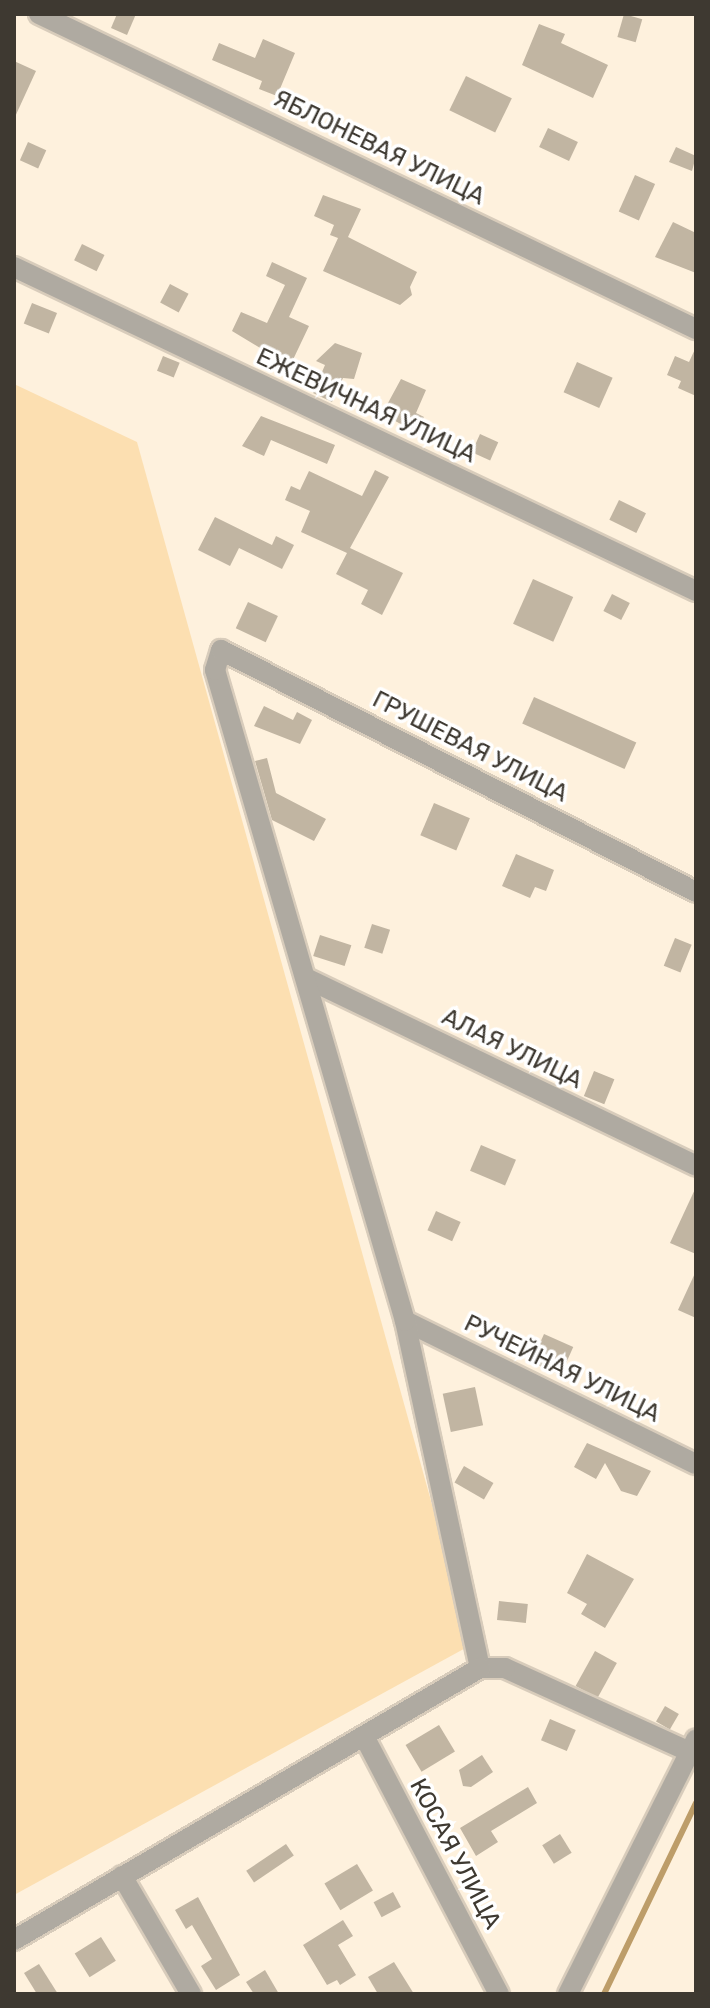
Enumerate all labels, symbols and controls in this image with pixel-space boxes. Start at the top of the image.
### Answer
street label: ЯБЛОНЕВАЯ УЛИЦА [269,84,489,212]
street label: ЕЖЕВИЧНАЯ УЛИЦА [252,342,480,470]
street label: ГРУШЕВАЯ УЛИЦА [368,685,572,809]
street label: АЛАЯ УЛИЦА [437,1003,587,1095]
street label: РУЧЕЙНАЯ УЛИЦА [459,1309,665,1429]
street label: КОСАЯ УЛИЦА [403,1774,507,1934]

